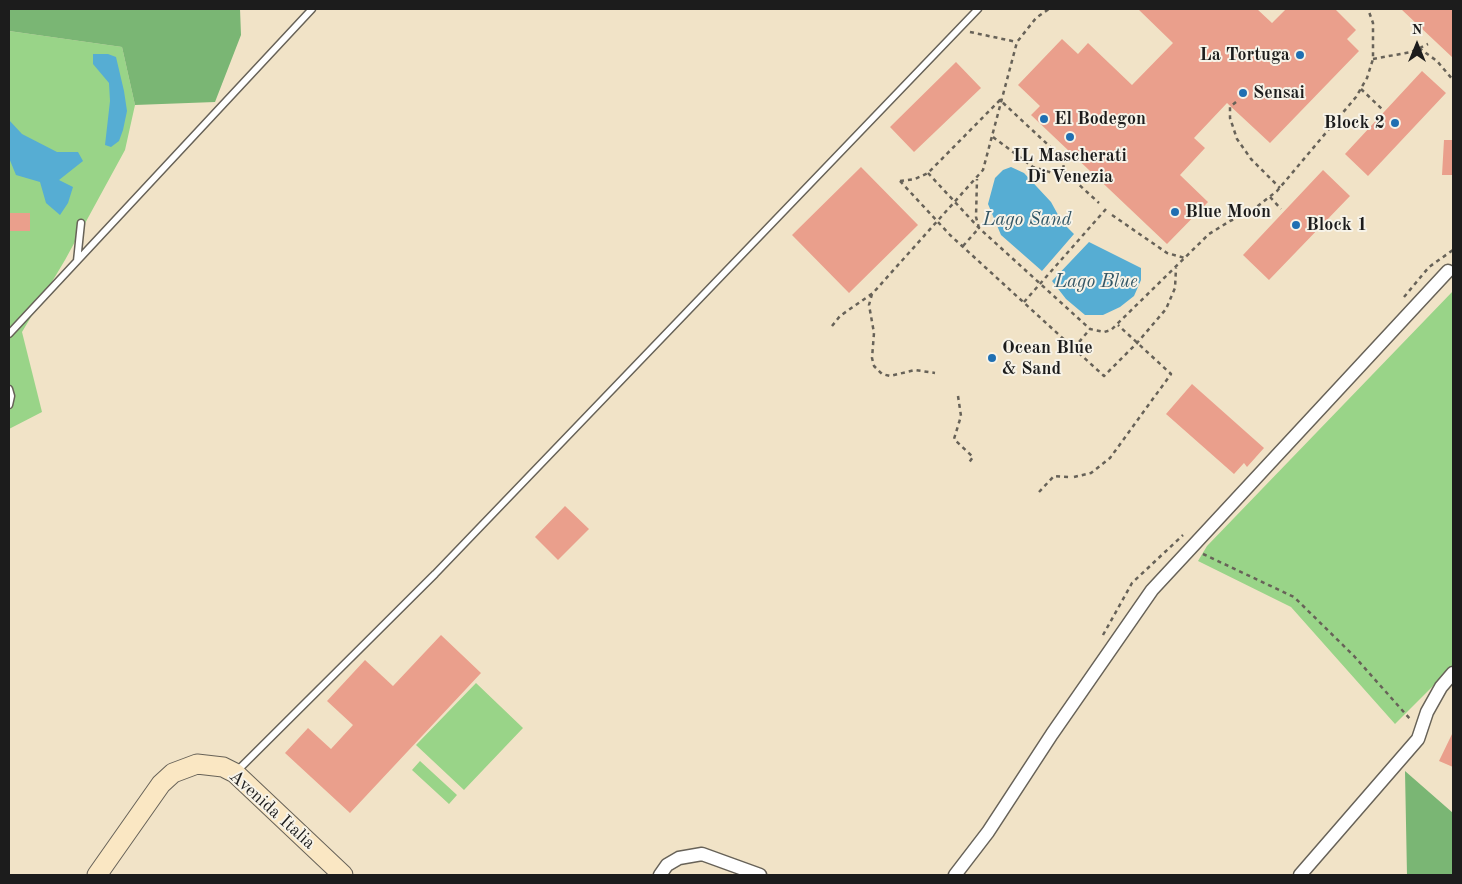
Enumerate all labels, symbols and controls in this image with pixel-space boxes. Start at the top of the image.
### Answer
north arrow [1392,20,1442,70]
text: N [1412,23,1422,37]
place label: La Tortuga [1200,44,1290,66]
marker: La Tortuga [1294,49,1306,61]
place label: Sensai [1253,82,1305,104]
marker: Sensai [1237,87,1249,99]
place label: El Bodegon [1054,108,1146,130]
place label: Block 2 [1324,112,1385,134]
marker: El Bodegon [1038,113,1050,125]
marker: Block 2 [1389,117,1401,129]
marker: IL Mascherati Di Venezia [1064,131,1076,143]
place label: IL Mascherati Di Venezia [1013,145,1127,188]
place label: Blue Moon [1185,201,1271,223]
marker: Blue Moon [1169,206,1181,218]
water label: Lago Sand [982,209,1072,231]
place label: Block 1 [1306,214,1367,236]
marker: Block 1 [1290,219,1302,231]
water label: Lago Blue [1054,271,1138,293]
place label: Ocean Blue & Sand [1002,337,1093,379]
marker: Ocean Blue & Sand [986,352,998,364]
street label: Avenida Italia [225,766,319,854]

